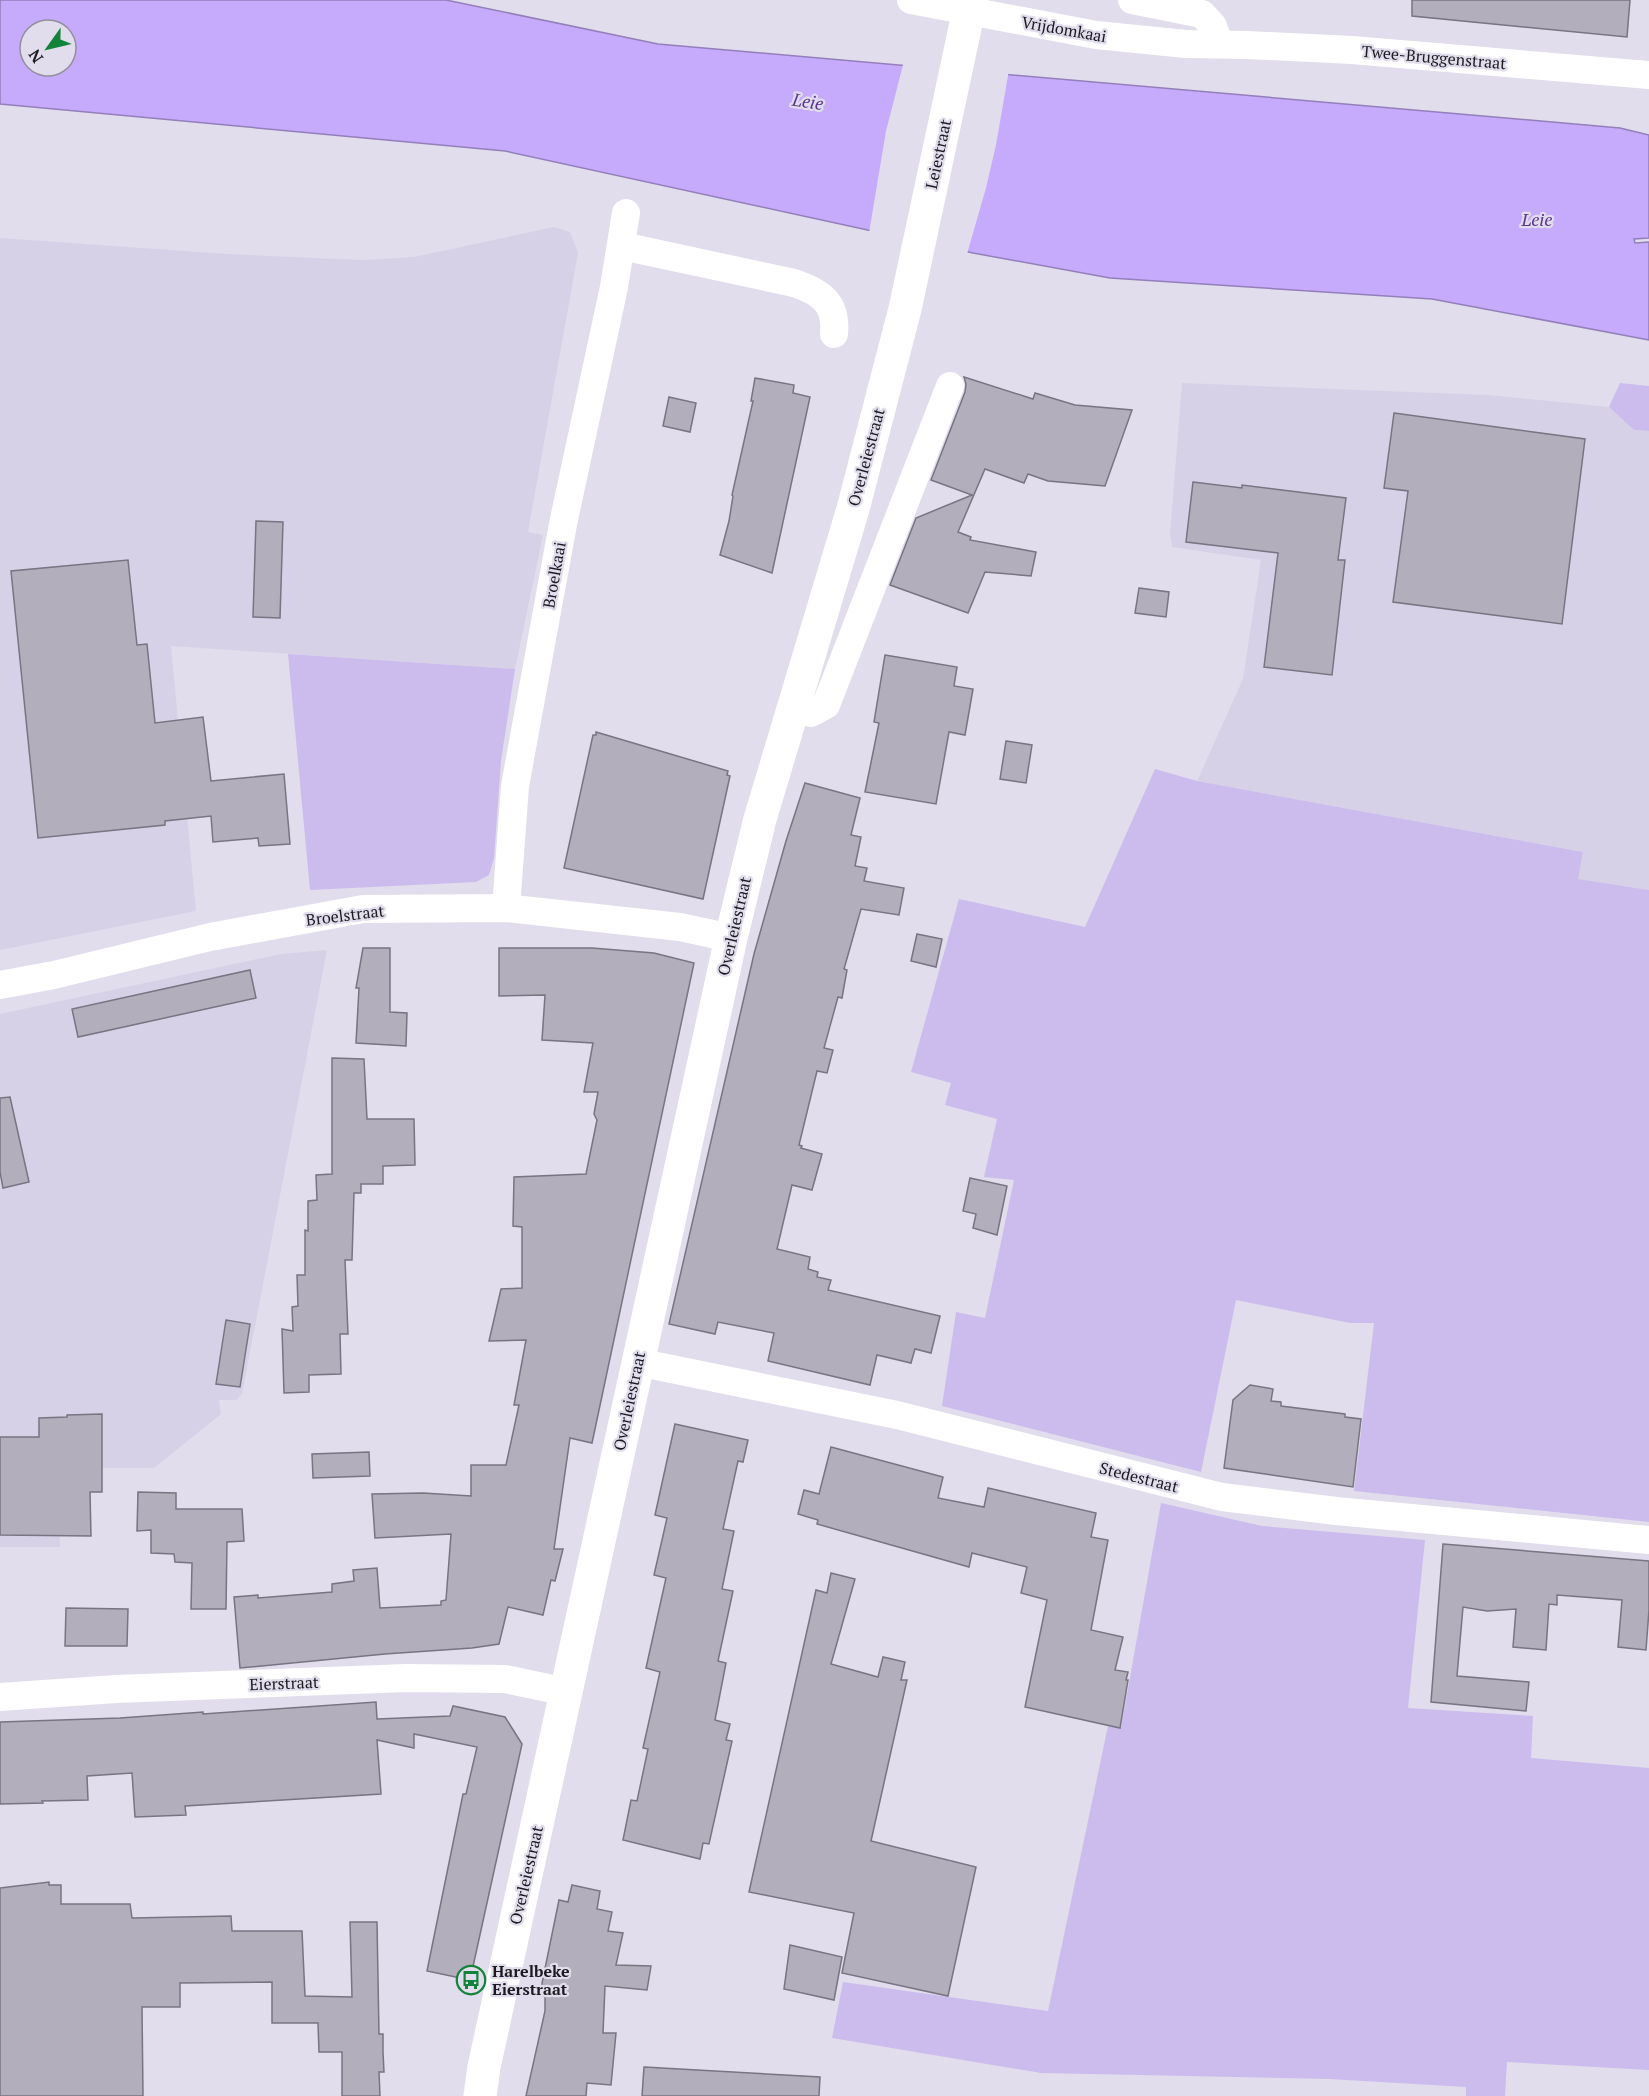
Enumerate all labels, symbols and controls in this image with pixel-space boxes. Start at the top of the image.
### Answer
street label: Vrijdomkaai [1020,11,1108,47]
north arrow [18,18,78,78]
street label: Twee-Bruggenstraat [1361,40,1507,74]
text: N [23,45,48,68]
water label: Leie [790,87,825,115]
street label: Leiestraat [920,117,956,191]
water label: Leie [1520,207,1553,231]
street label: Overleiestraat [842,405,890,508]
street label: Broelkaai [537,540,571,610]
street label: Overleiestraat [712,874,756,978]
street label: Broelstraat [305,899,386,931]
street label: Overleiestraat [608,1349,650,1453]
street label: Stedestraat [1097,1457,1181,1497]
street label: Eierstraat [249,1671,319,1695]
street label: Overleiestraat [504,1823,548,1927]
place label: Harelbeke Eierstraat [492,1960,570,2000]
bus stop icon: Harelbeke Eierstraat [455,1964,487,1996]

